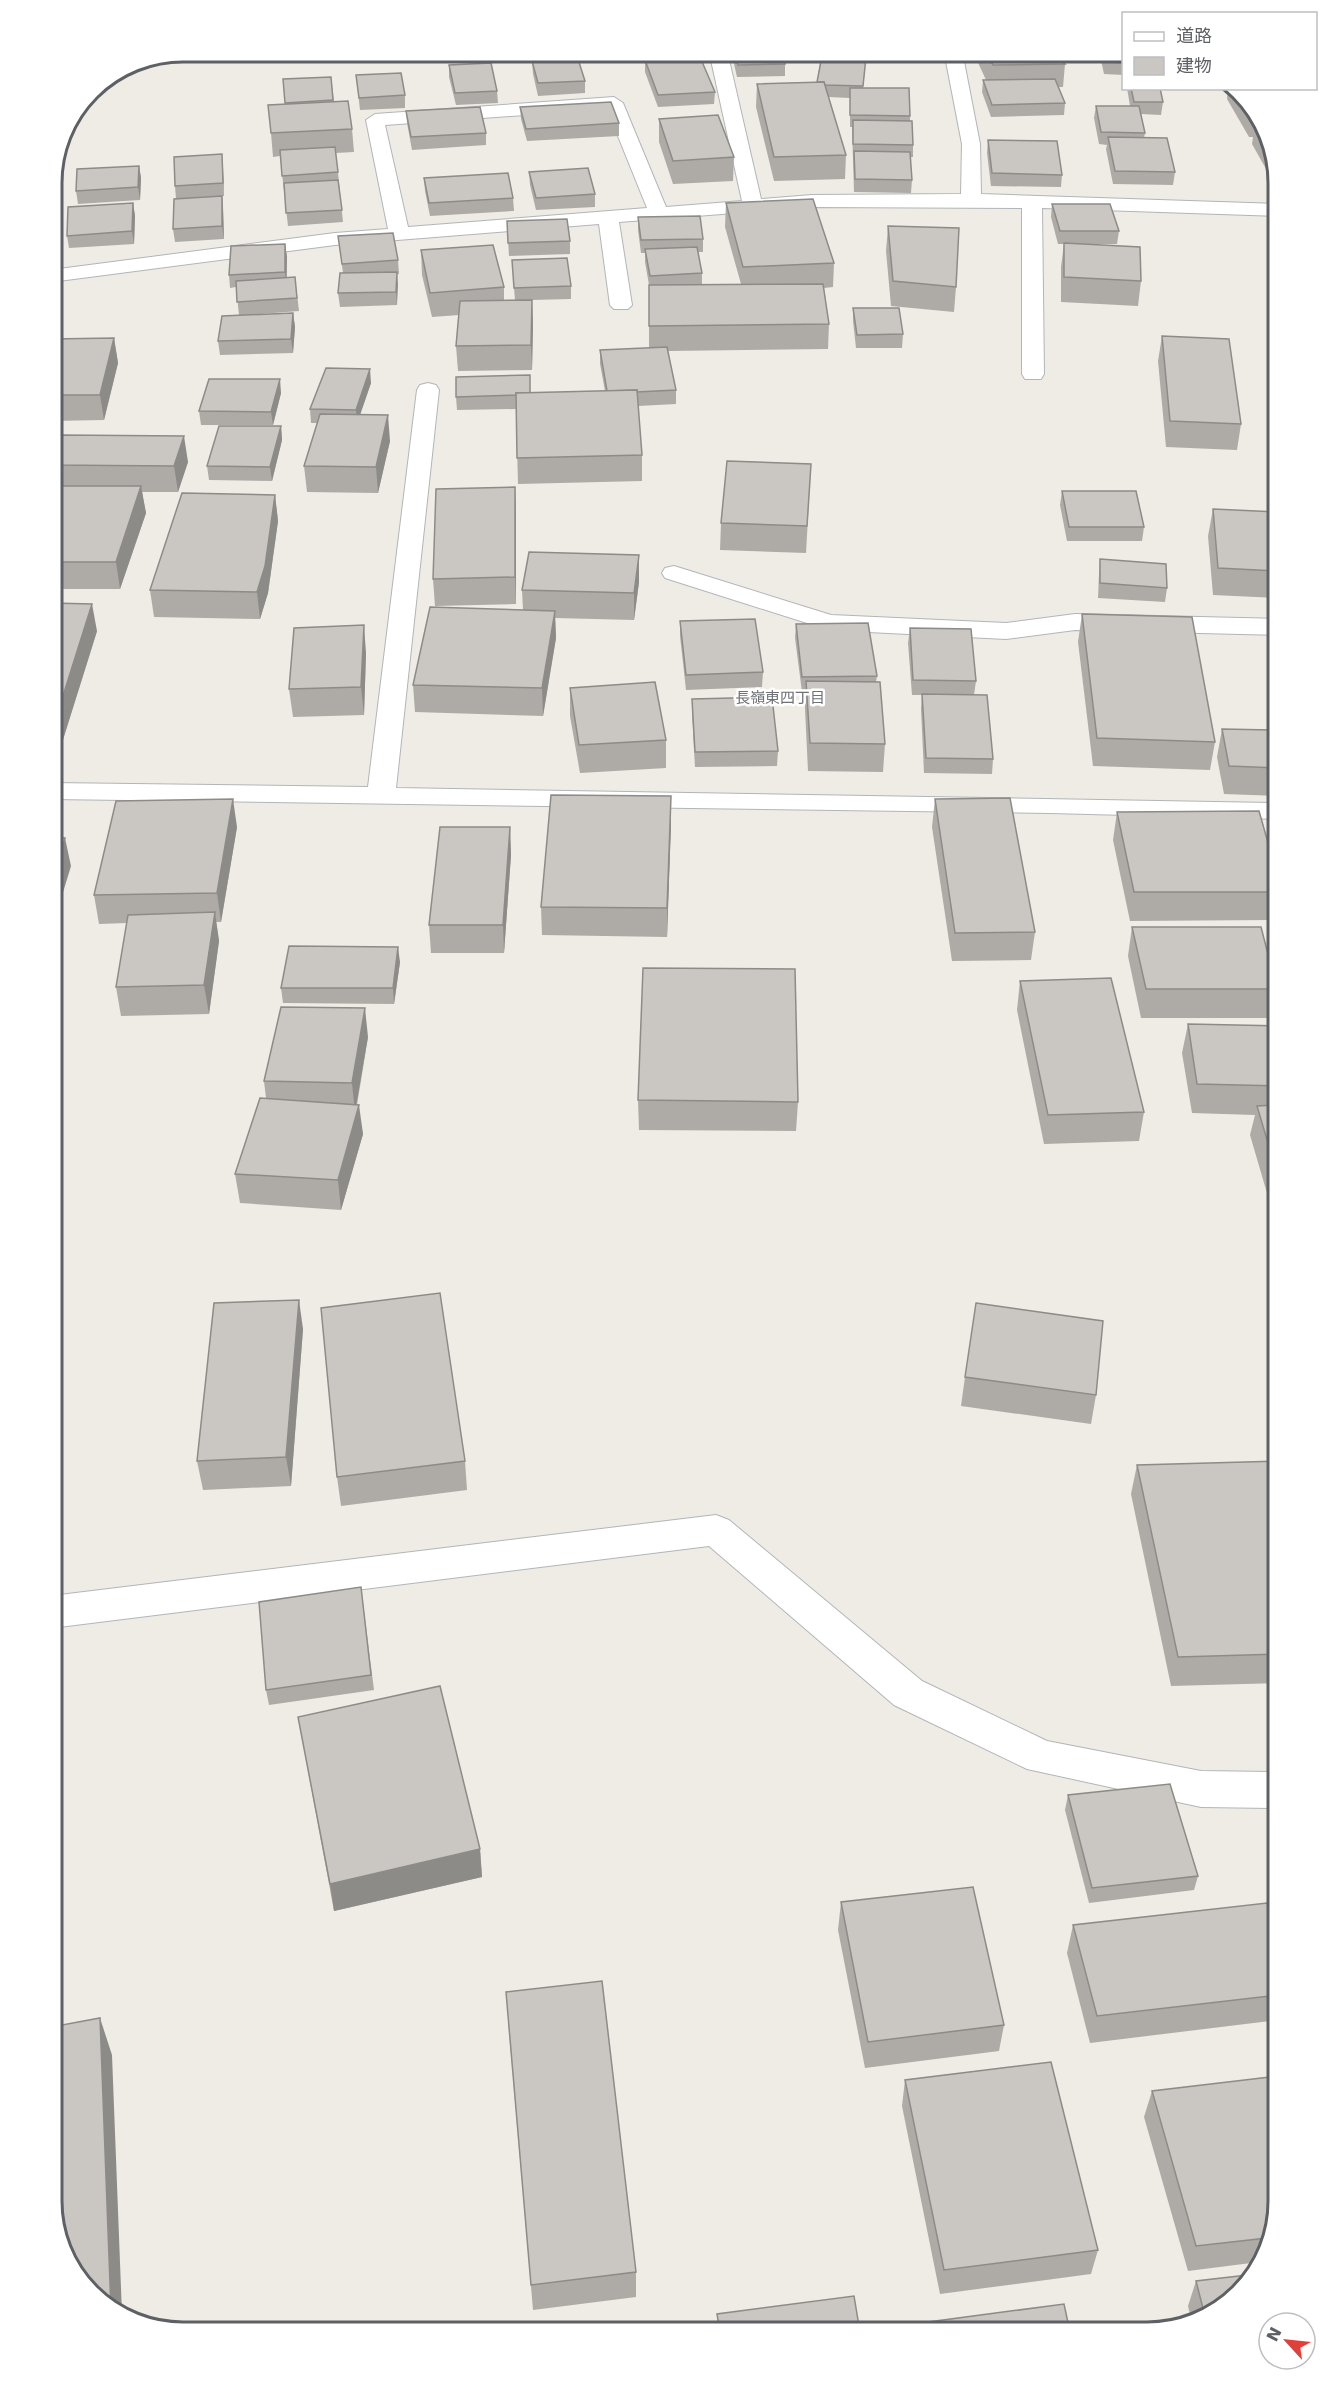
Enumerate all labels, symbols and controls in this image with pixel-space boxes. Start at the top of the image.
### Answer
legend [1122,12,1317,90]
text: 道路 [1176,25,1212,46]
text: 建物 [1176,55,1212,76]
district label: 長嶺東四丁目 [735,689,825,707]
north arrow [1257,2311,1317,2371]
text: N [1263,2324,1286,2345]

